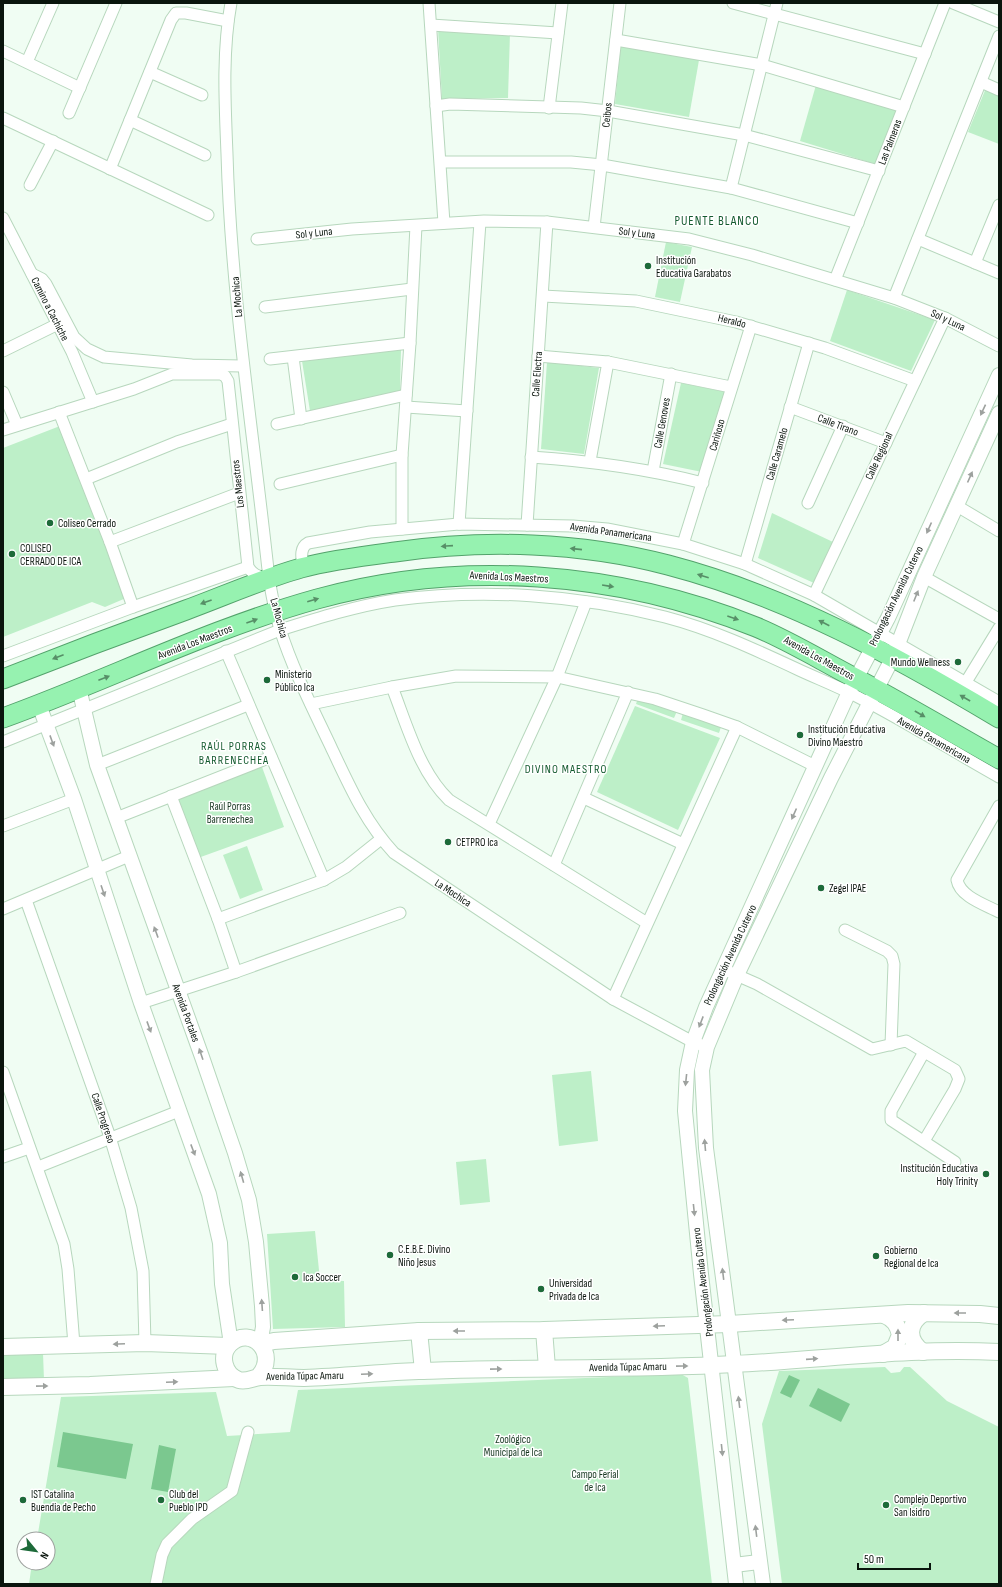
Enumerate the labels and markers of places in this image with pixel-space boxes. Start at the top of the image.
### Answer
place label: Institución Educativa Garabatos [656,254,731,280]
marker: Institución Educativa Garabatos [643,261,653,271]
place label: Coliseo Cerrado [58,517,116,530]
marker: Coliseo Cerrado [45,518,55,528]
place label: COLISEO CERRADO DE ICA [20,542,81,568]
marker: COLISEO CERRADO DE ICA [7,549,17,559]
place label: Mundo Wellness [891,656,950,669]
marker: Mundo Wellness [953,657,963,667]
place label: Ministerio Público Ica [275,668,315,694]
marker: Ministerio Público Ica [262,675,272,685]
place label: Institución Educativa Divino Maestro [808,723,886,749]
marker: Institución Educativa Divino Maestro [795,730,805,740]
place label: CETPRO Ica [456,836,498,849]
marker: CETPRO Ica [443,837,453,847]
place label: Zegel IPAE [829,882,866,895]
marker: Zegel IPAE [816,883,826,893]
place label: Institución Educativa Holy Trinity [900,1162,979,1188]
marker: Institución Educativa Holy Trinity [981,1169,991,1179]
place label: C.E.B.E. Divino Niño Jesus [398,1243,451,1269]
place label: Gobierno Regional de Ica [884,1244,939,1270]
marker: C.E.B.E. Divino Niño Jesus [385,1250,395,1260]
marker: Gobierno Regional de Ica [871,1251,881,1261]
place label: Ica Soccer [303,1271,341,1284]
marker: Ica Soccer [290,1272,300,1282]
place label: Universidad Privada de Ica [549,1277,599,1303]
marker: Universidad Privada de Ica [536,1284,546,1294]
place label: IST Catalina Buendia de Pecho [31,1488,96,1514]
place label: Club del Pueblo IPD [169,1488,208,1514]
place label: Complejo Deportivo San Isidro [894,1493,967,1519]
marker: IST Catalina Buendia de Pecho [18,1495,28,1505]
marker: Club del Pueblo IPD [156,1495,166,1505]
marker: Complejo Deportivo San Isidro [881,1500,891,1510]

